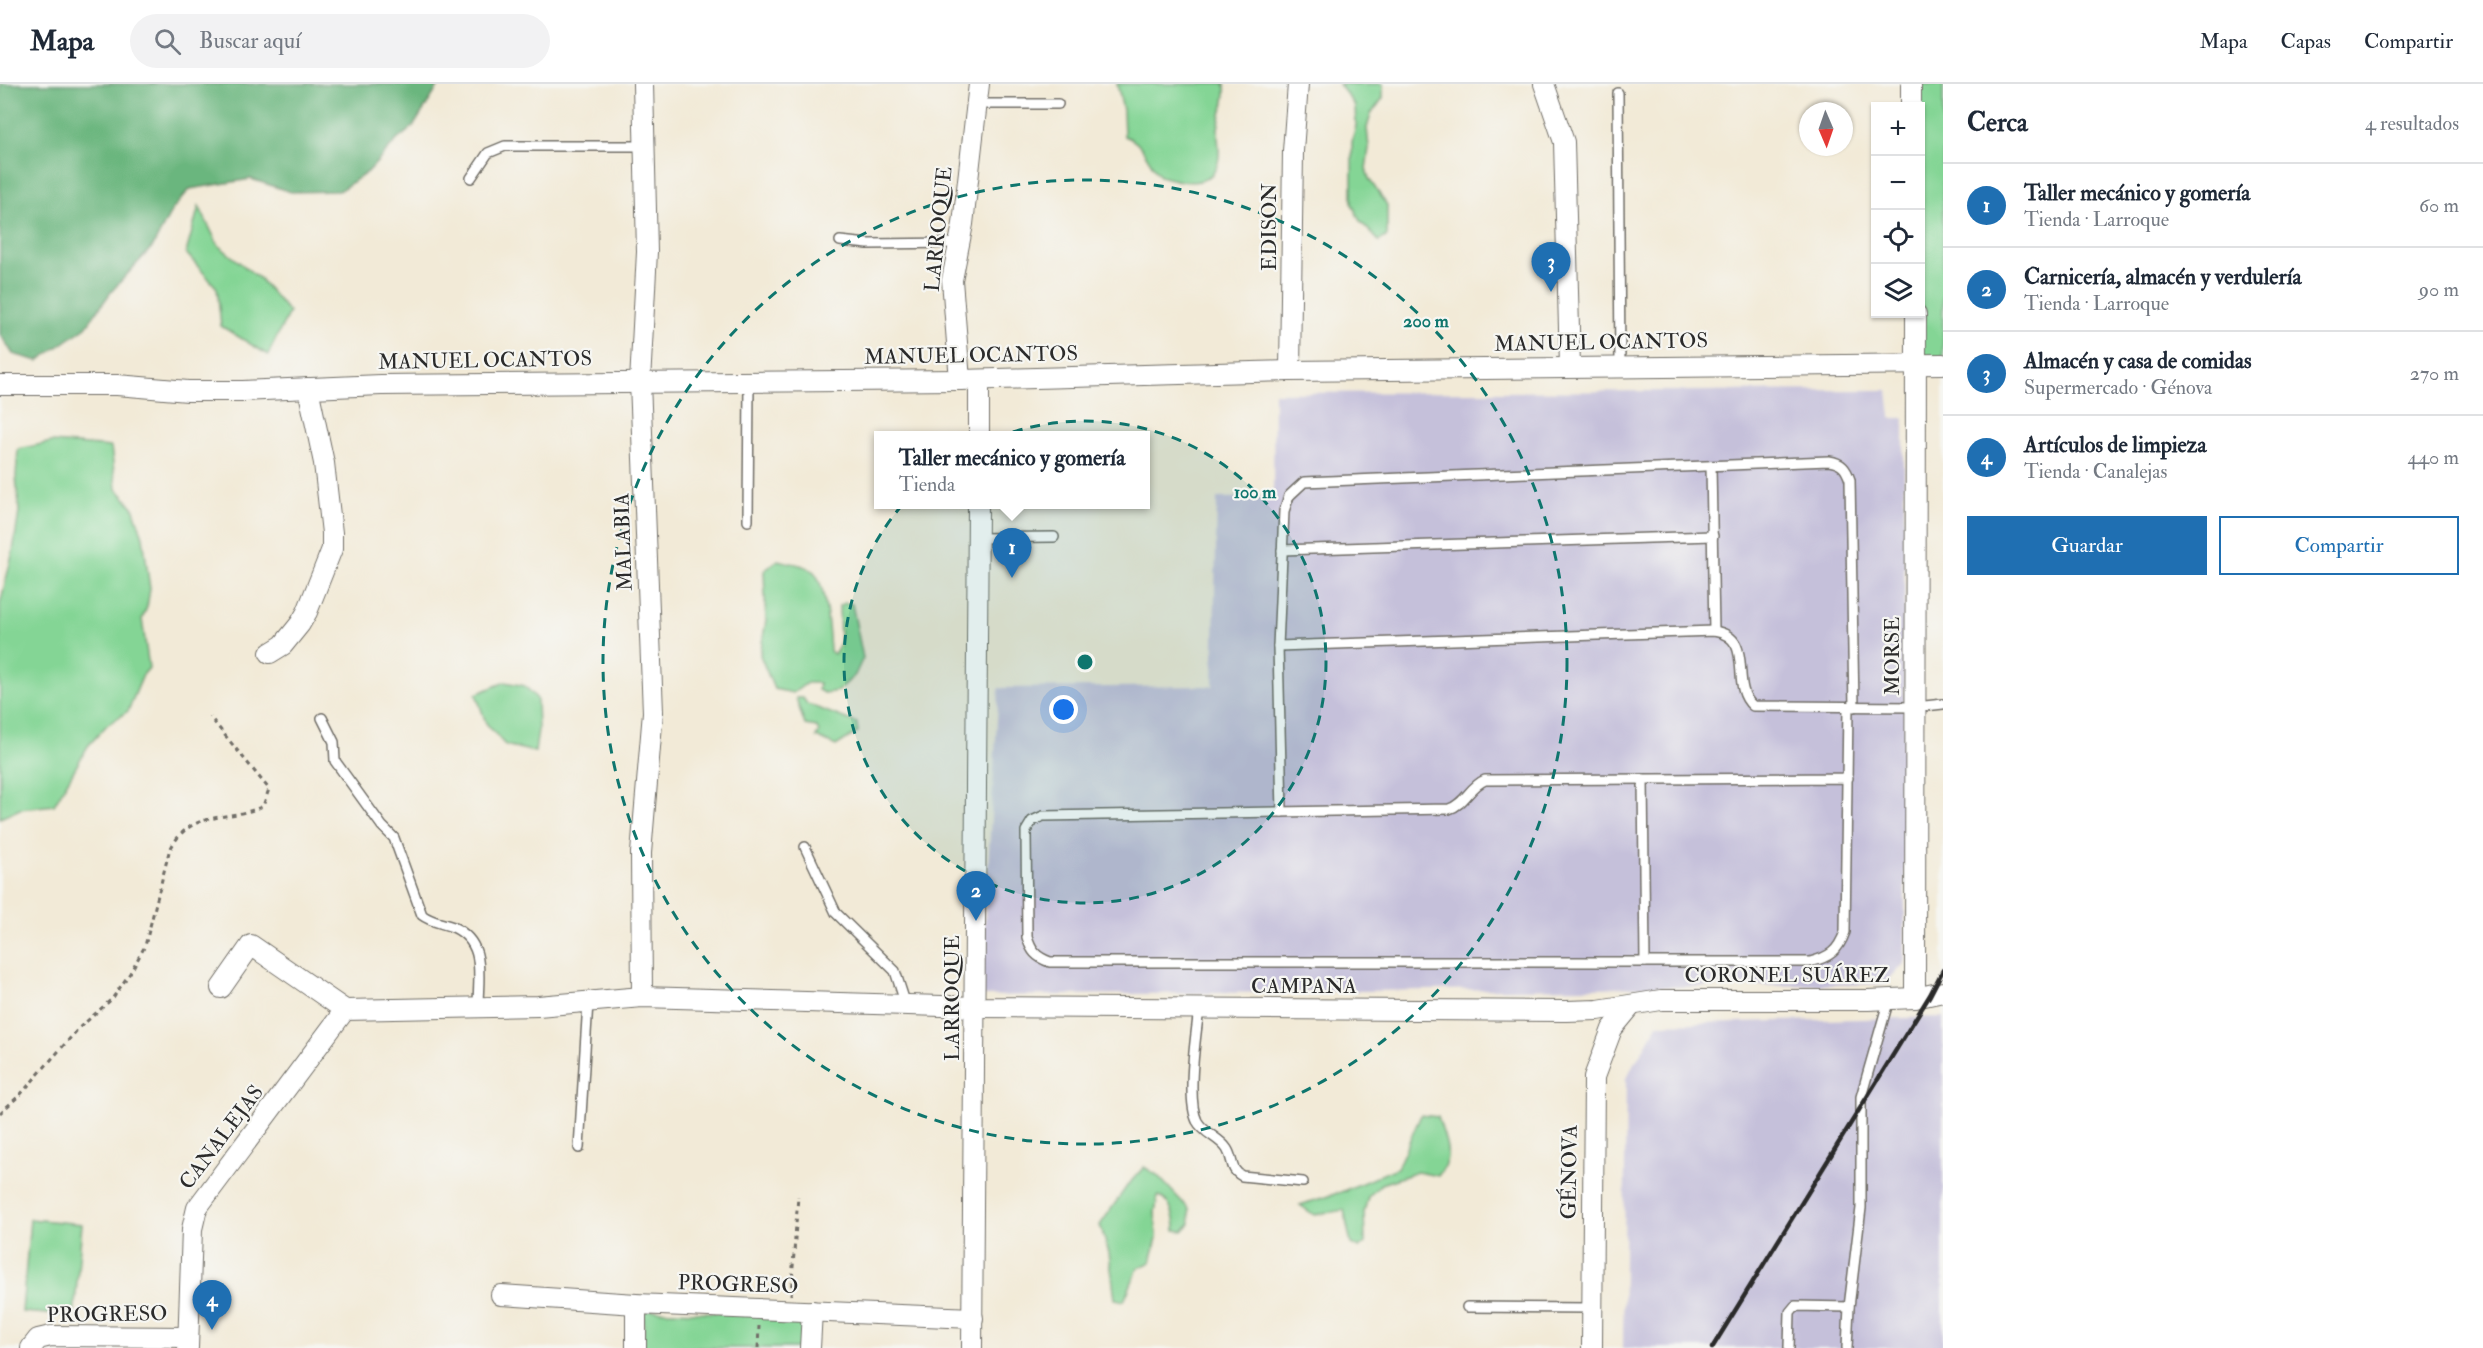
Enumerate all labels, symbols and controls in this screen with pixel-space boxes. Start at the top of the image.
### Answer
search box [130,14,550,68]
text: Mapa [30,24,94,59]
icon: search [151,25,184,58]
text: Buscar aquí [199,27,301,55]
text: Mapa [2200,28,2248,55]
text: Capas [2281,28,2331,55]
text: Compartir [2364,28,2453,55]
north arrow [1799,102,1853,156]
map controls [1871,102,1925,318]
button: + [1871,102,1925,156]
text: Cerca [1967,107,2028,139]
text: 4 resultados [2365,111,2459,136]
button: − [1871,156,1925,210]
street label: LARROQUE [918,165,959,293]
text: Taller mecánico y gomería [2024,179,2250,207]
street label: EDISON [1256,183,1283,271]
text: 1 [1983,193,1990,218]
text: 60 m [2419,193,2459,218]
text: Tienda · Larroque [2024,207,2169,232]
button: locate [1871,210,1925,264]
pin: 3 [1532,242,1570,292]
text: Carnicería, almacén y verdulería [2024,263,2302,291]
button: layers [1871,264,1925,318]
text: 2 [1981,277,1992,302]
text: 90 m [2419,277,2459,302]
text: Tienda · Larroque [2024,291,2169,316]
text: 200 m [1403,310,1450,333]
street label: MANUEL OCANTOS [1494,327,1708,358]
street label: MANUEL OCANTOS [864,340,1078,371]
street label: MANUEL OCANTOS [378,345,592,376]
text: Almacén y casa de comidas [2024,347,2252,375]
text: 3 [1983,361,1990,386]
text: 270 m [2410,361,2459,386]
text: Supermercado · Génova [2024,375,2212,400]
popup [874,431,1150,509]
text: Artículos de limpieza [2024,431,2206,459]
text: Taller mecánico y gomería [899,444,1125,472]
text: 4 [1981,445,1992,470]
text: 440 m [2407,445,2459,470]
text: Tienda · Canalejas [2024,459,2167,484]
text: Tienda [899,472,955,497]
text: 100 m [1234,481,1277,504]
street label: MALABIA [608,492,639,592]
button: Guardar [1967,516,2207,575]
button: Compartir [2219,516,2459,575]
pin: 1 [992,528,1032,578]
street label: MORSE [1879,617,1906,695]
centre of rings [1075,652,1095,672]
your location [1049,695,1078,724]
pin: 2 [956,872,996,921]
street label: LARROQUE [939,935,966,1061]
street label: CORONEL SUÁREZ [1684,962,1890,989]
street label: CAMPANA [1251,973,1357,1000]
street label: CANALEJAS [173,1080,270,1195]
street label: GÉNOVA [1555,1124,1584,1220]
street label: PROGRESO [677,1269,799,1300]
pin: 4 [192,1280,232,1330]
street label: PROGRESO [46,1300,168,1329]

